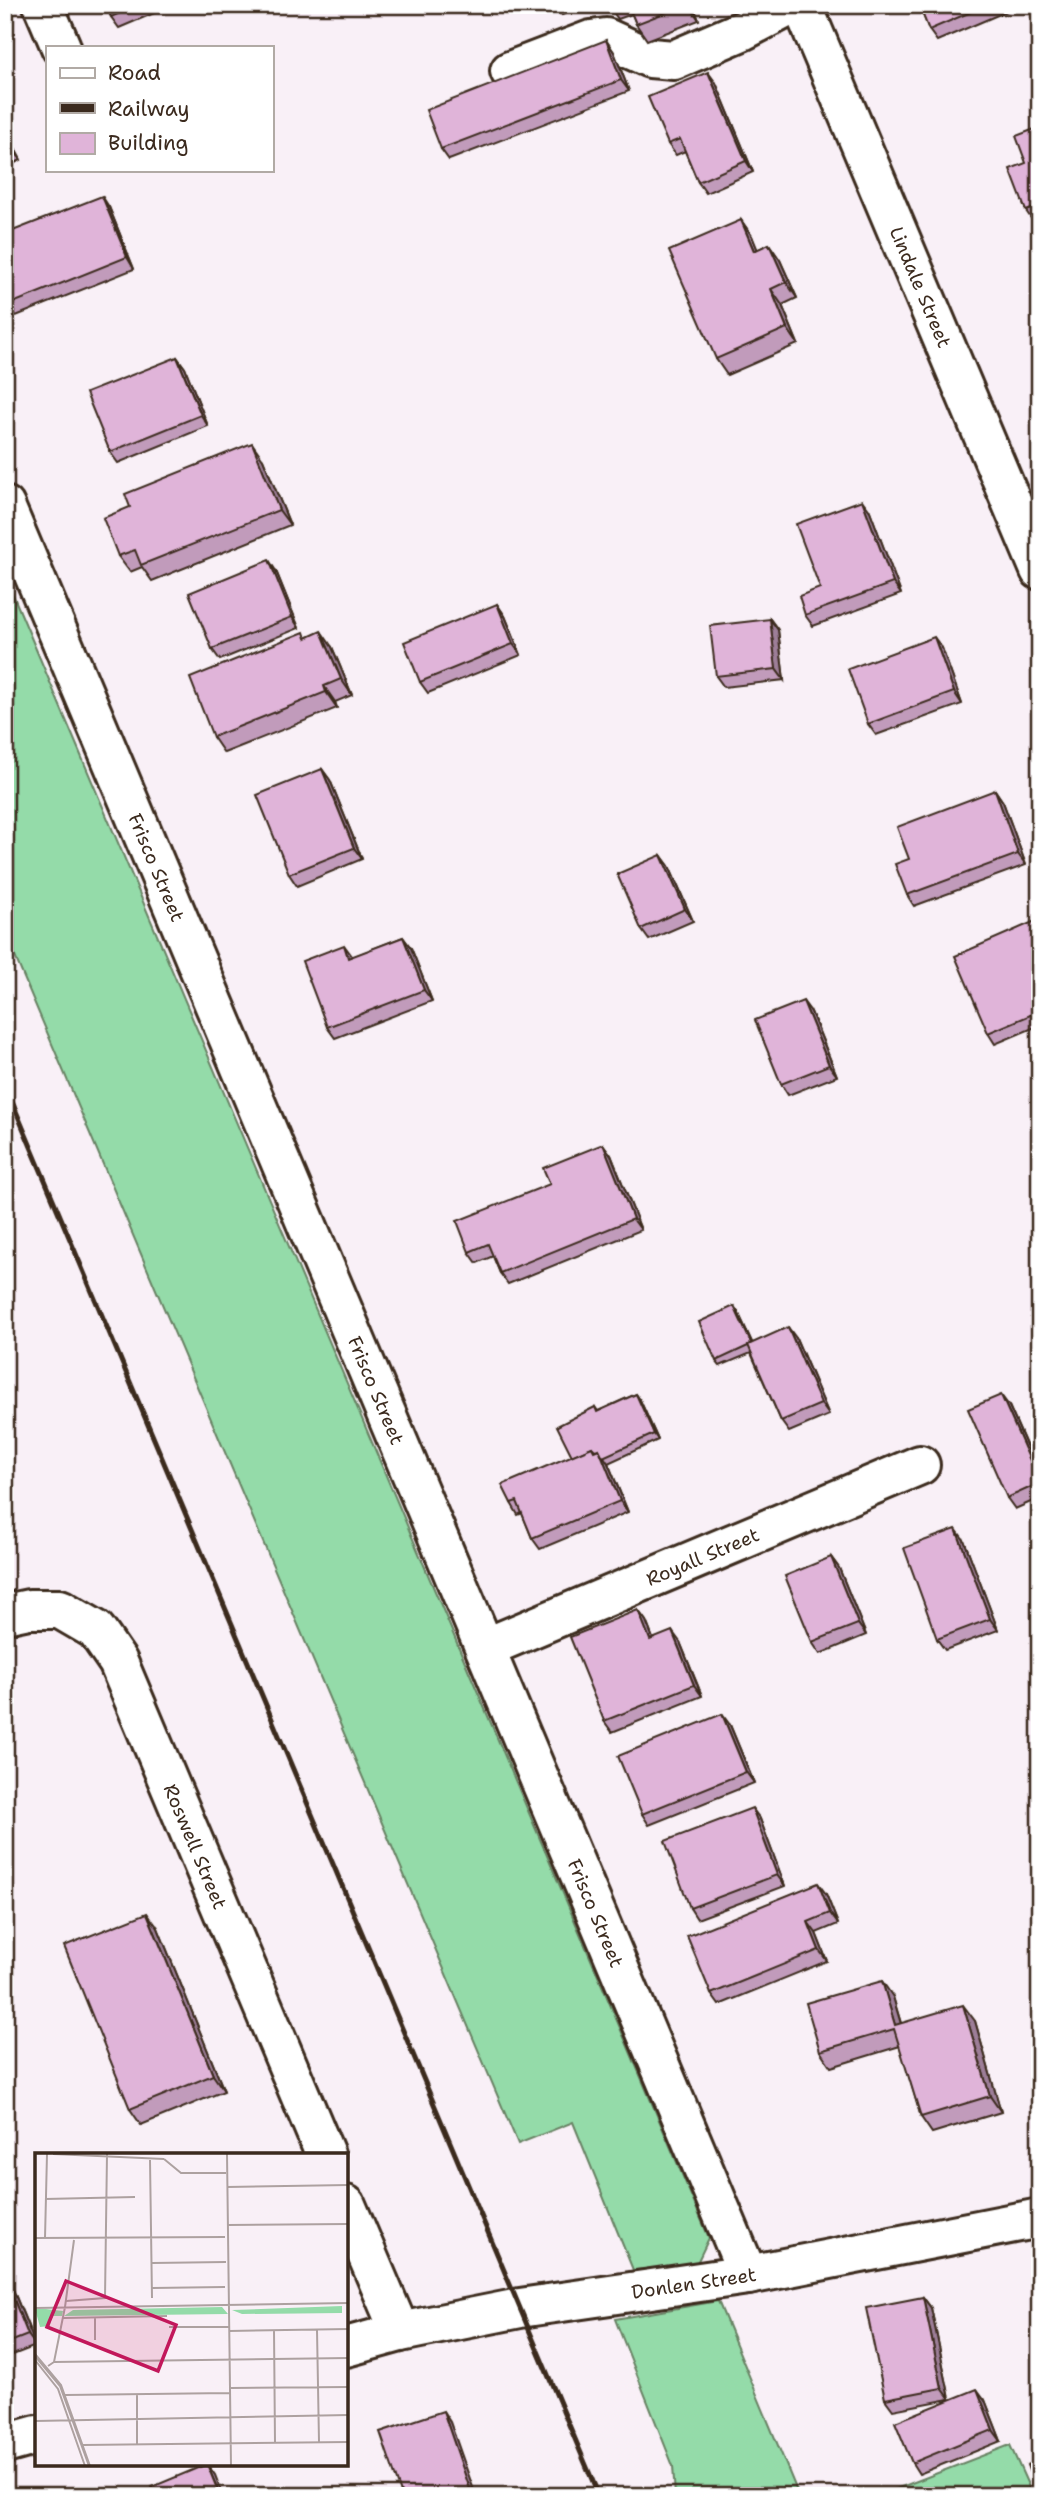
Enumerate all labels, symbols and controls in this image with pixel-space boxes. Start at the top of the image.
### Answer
legend [46,46,273,172]
text: Road [108,59,161,87]
text: Railway [108,95,190,123]
text: Building [108,129,188,157]
street label: Lindale Street [884,223,957,351]
street label: Frisco Street [123,809,191,925]
street label: Frisco Street [343,1332,410,1448]
street label: Royall Street [642,1522,763,1591]
street label: Roswell Street [158,1780,233,1913]
street label: Frisco Street [562,1855,630,1971]
inset map [35,2153,348,2466]
street label: Donlen Street [630,2261,758,2304]

